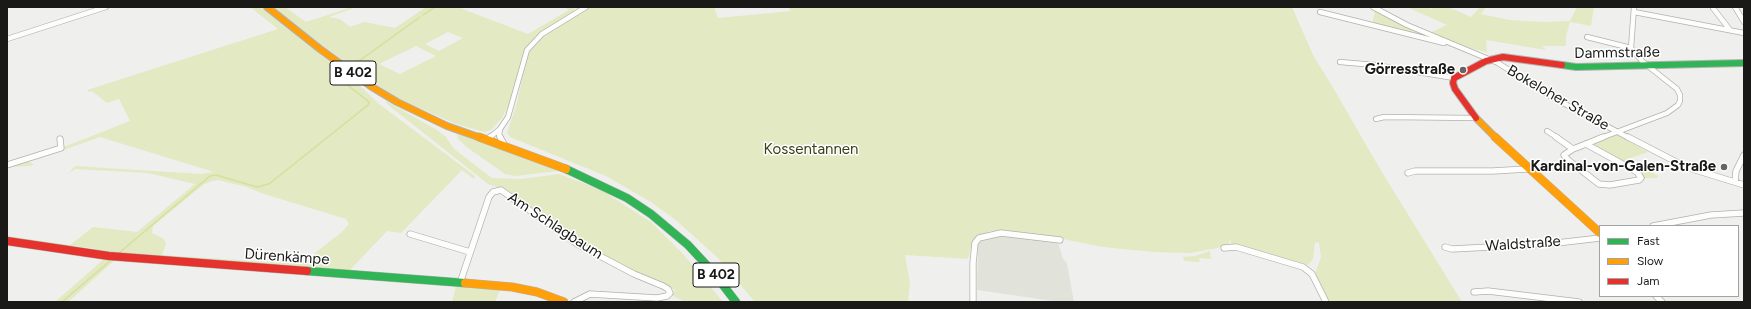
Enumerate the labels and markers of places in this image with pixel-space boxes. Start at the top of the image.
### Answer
place label: Görresstraße [1365,61,1455,79]
marker: Görresstraße [1458,65,1468,75]
place label: Kardinal-von-Galen-Straße [1530,158,1716,176]
marker: Kardinal-von-Galen-Straße [1719,162,1729,172]

